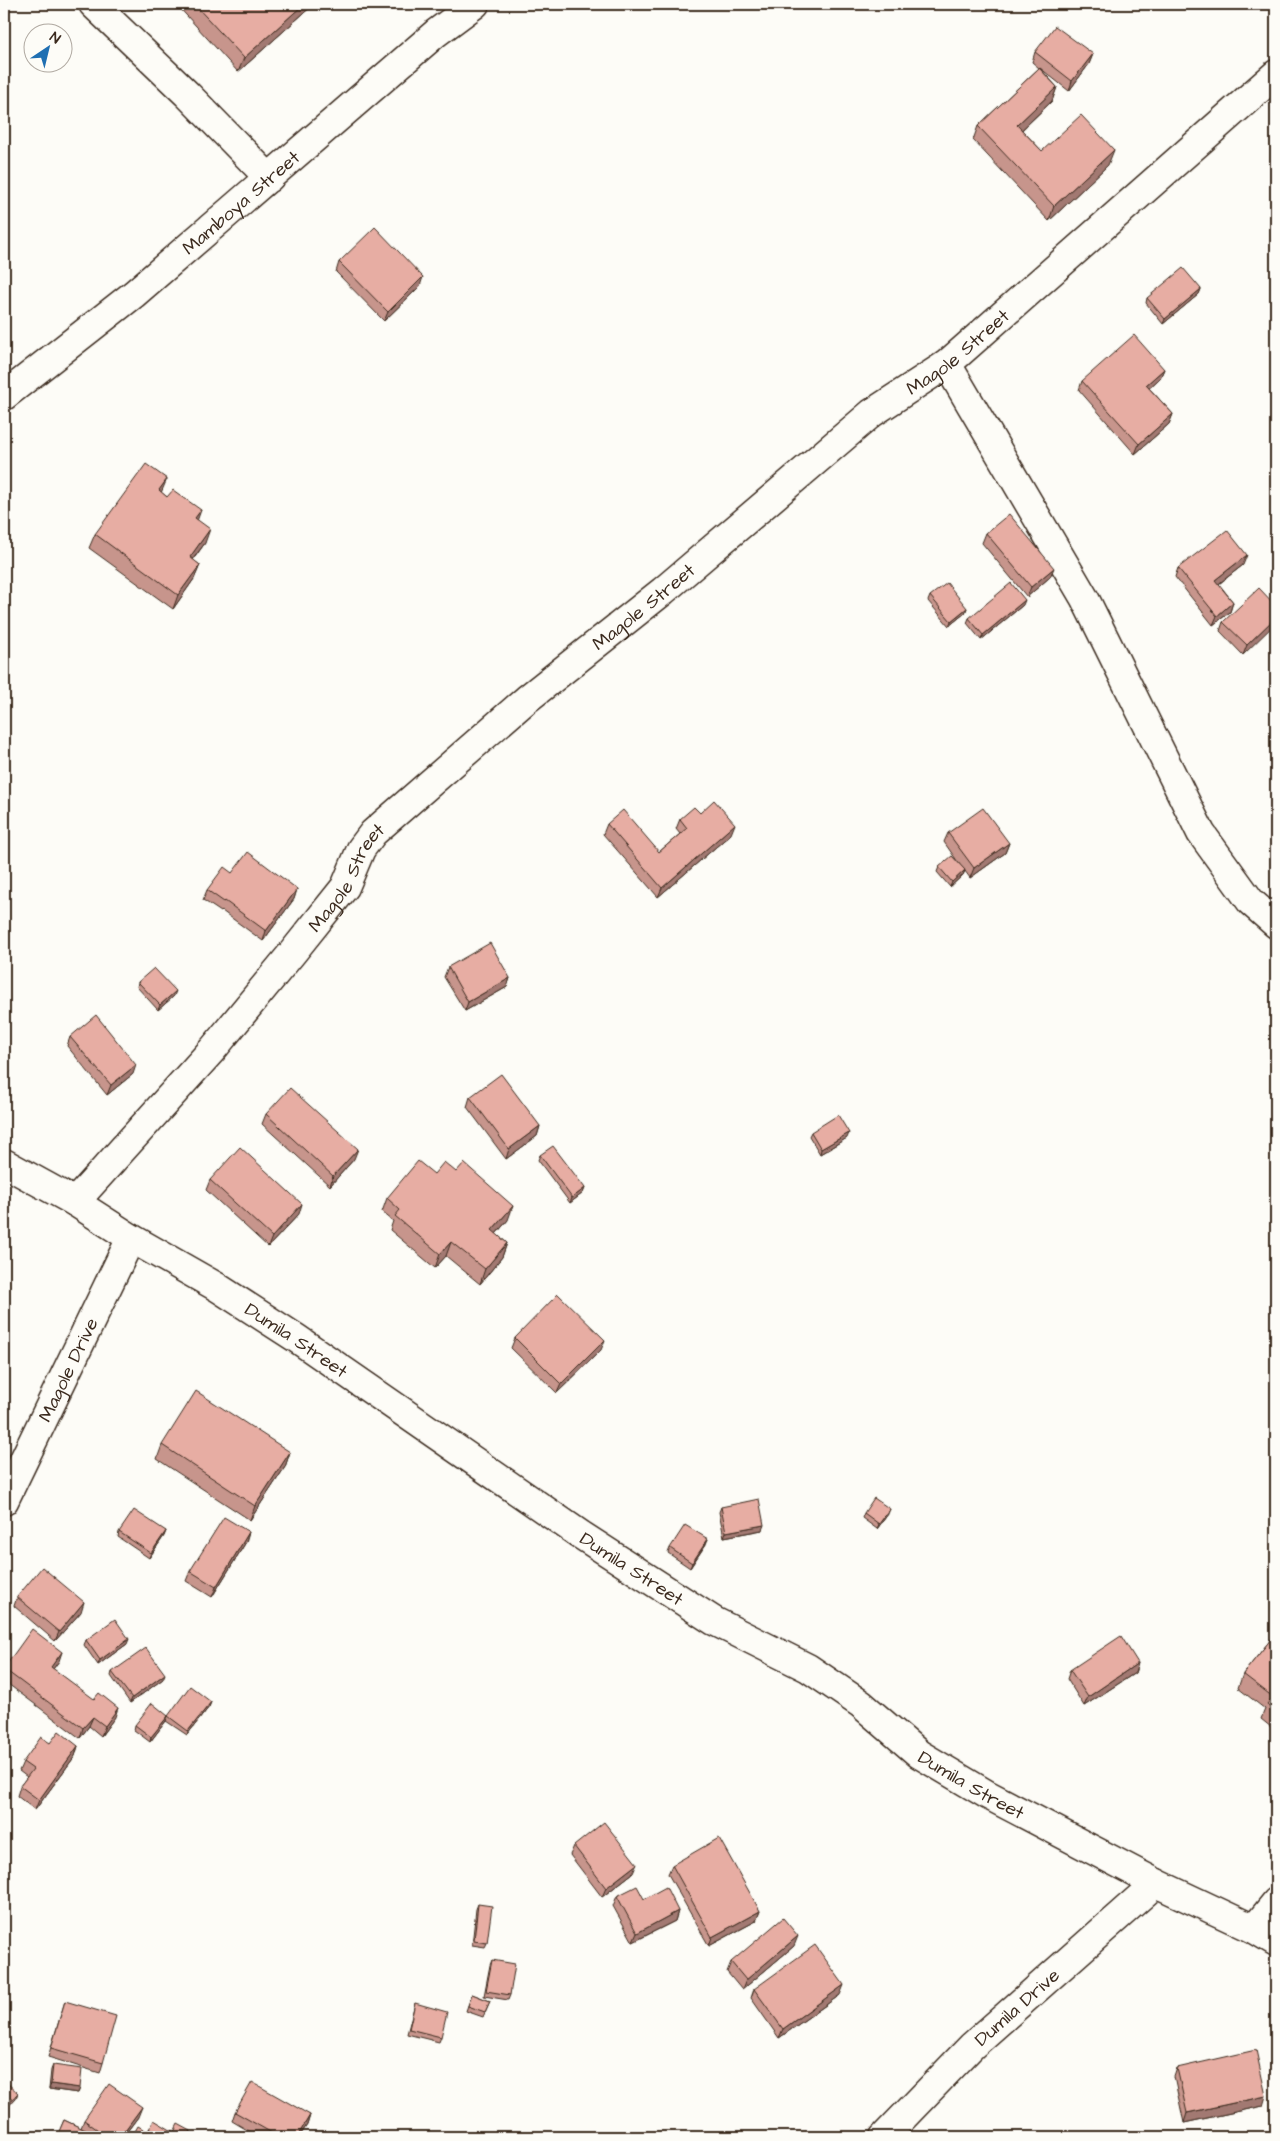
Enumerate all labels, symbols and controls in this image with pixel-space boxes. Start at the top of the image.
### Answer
north arrow [22,22,72,72]
text: N [46,27,64,49]
street label: Mamboya Street [177,144,306,262]
street label: Magole Street [901,303,1016,402]
street label: Magole Street [587,557,702,657]
street label: Magole Street [302,817,391,938]
street label: Dumila Street [239,1297,353,1385]
street label: Magole Drive [32,1314,105,1427]
street label: Dumila Street [574,1526,689,1613]
street label: Dumila Street [913,1744,1029,1827]
street label: Dumila Drive [969,1963,1066,2053]

